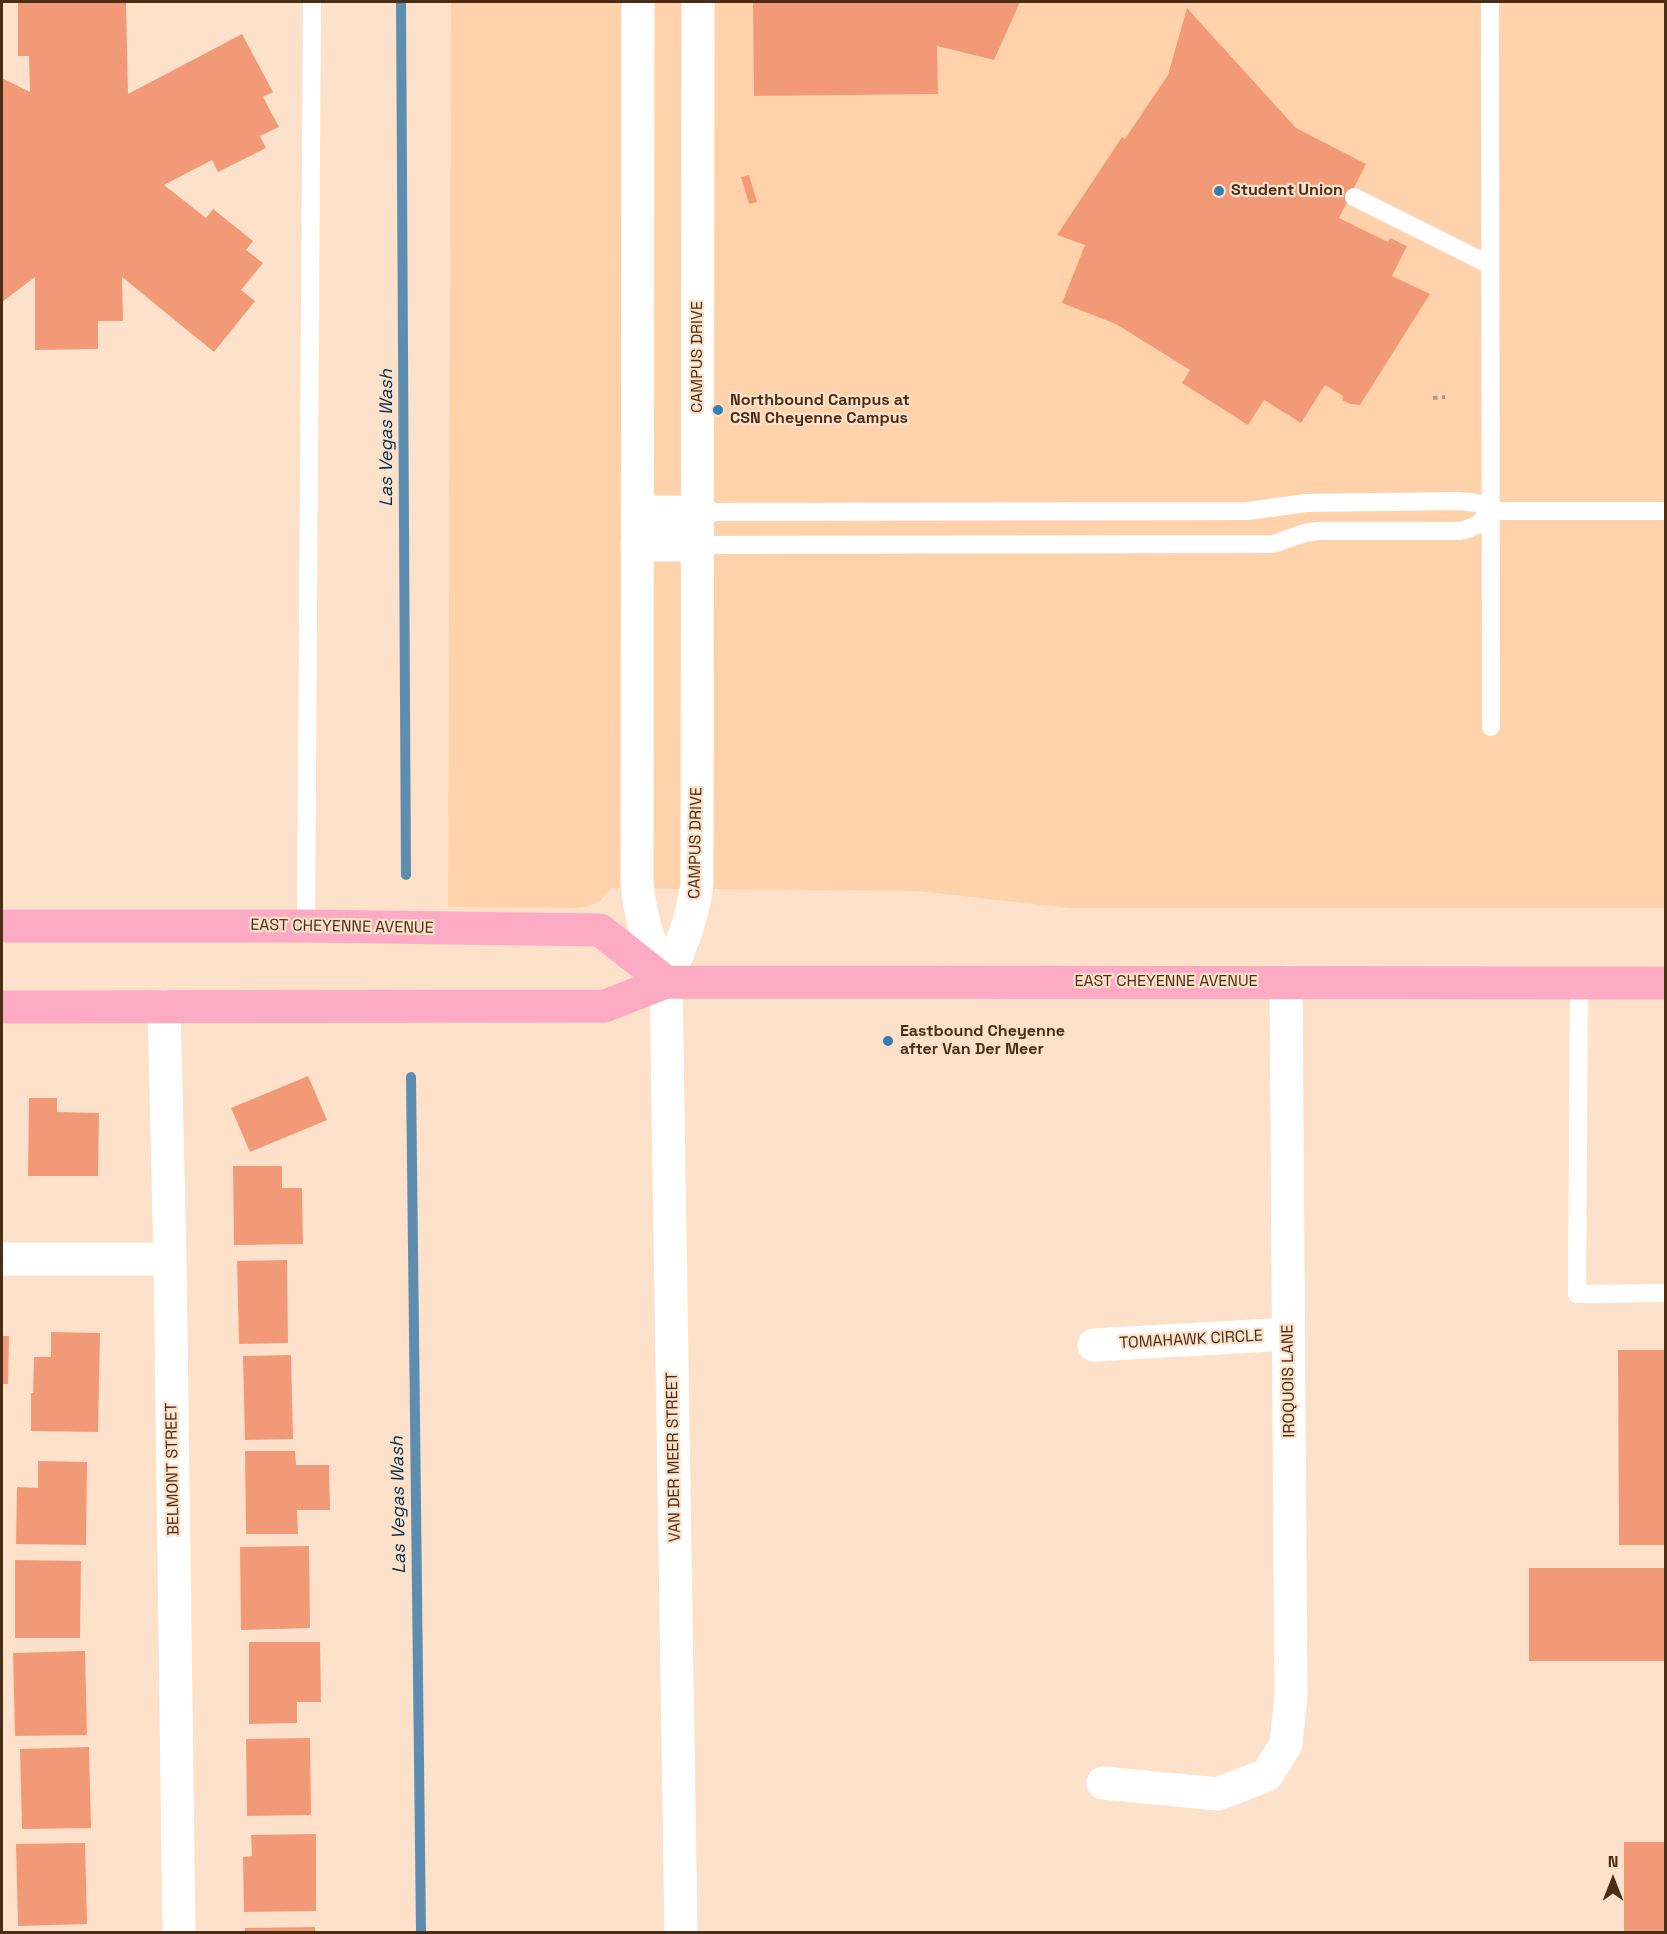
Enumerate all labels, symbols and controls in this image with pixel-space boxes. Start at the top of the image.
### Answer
place label: Student Union [1231,181,1343,201]
marker: Student Union [1212,184,1226,198]
street label: CAMPUS DRIVE [688,301,708,413]
water label: Las Vegas Wash [376,369,398,507]
place label: Northbound Campus at CSN Cheyenne Campus [730,391,910,429]
marker: Northbound Campus at CSN Cheyenne Campus [711,403,725,417]
street label: CAMPUS DRIVE [685,787,707,899]
street label: EAST CHEYENNE AVENUE [250,916,434,938]
street label: EAST CHEYENNE AVENUE [1074,972,1258,992]
place label: Eastbound Cheyenne after Van Der Meer [900,1022,1065,1060]
marker: Eastbound Cheyenne after Van Der Meer [881,1034,895,1048]
street label: IROQUOIS LANE [1278,1324,1300,1438]
street label: TOMAHAWK CIRCLE [1119,1327,1263,1353]
street label: VAN DER MEER STREET [663,1372,685,1542]
street label: BELMONT STREET [162,1402,184,1536]
water label: Las Vegas Wash [387,1436,411,1574]
north arrow [1583,1850,1643,1910]
text: N [1608,1851,1618,1872]

